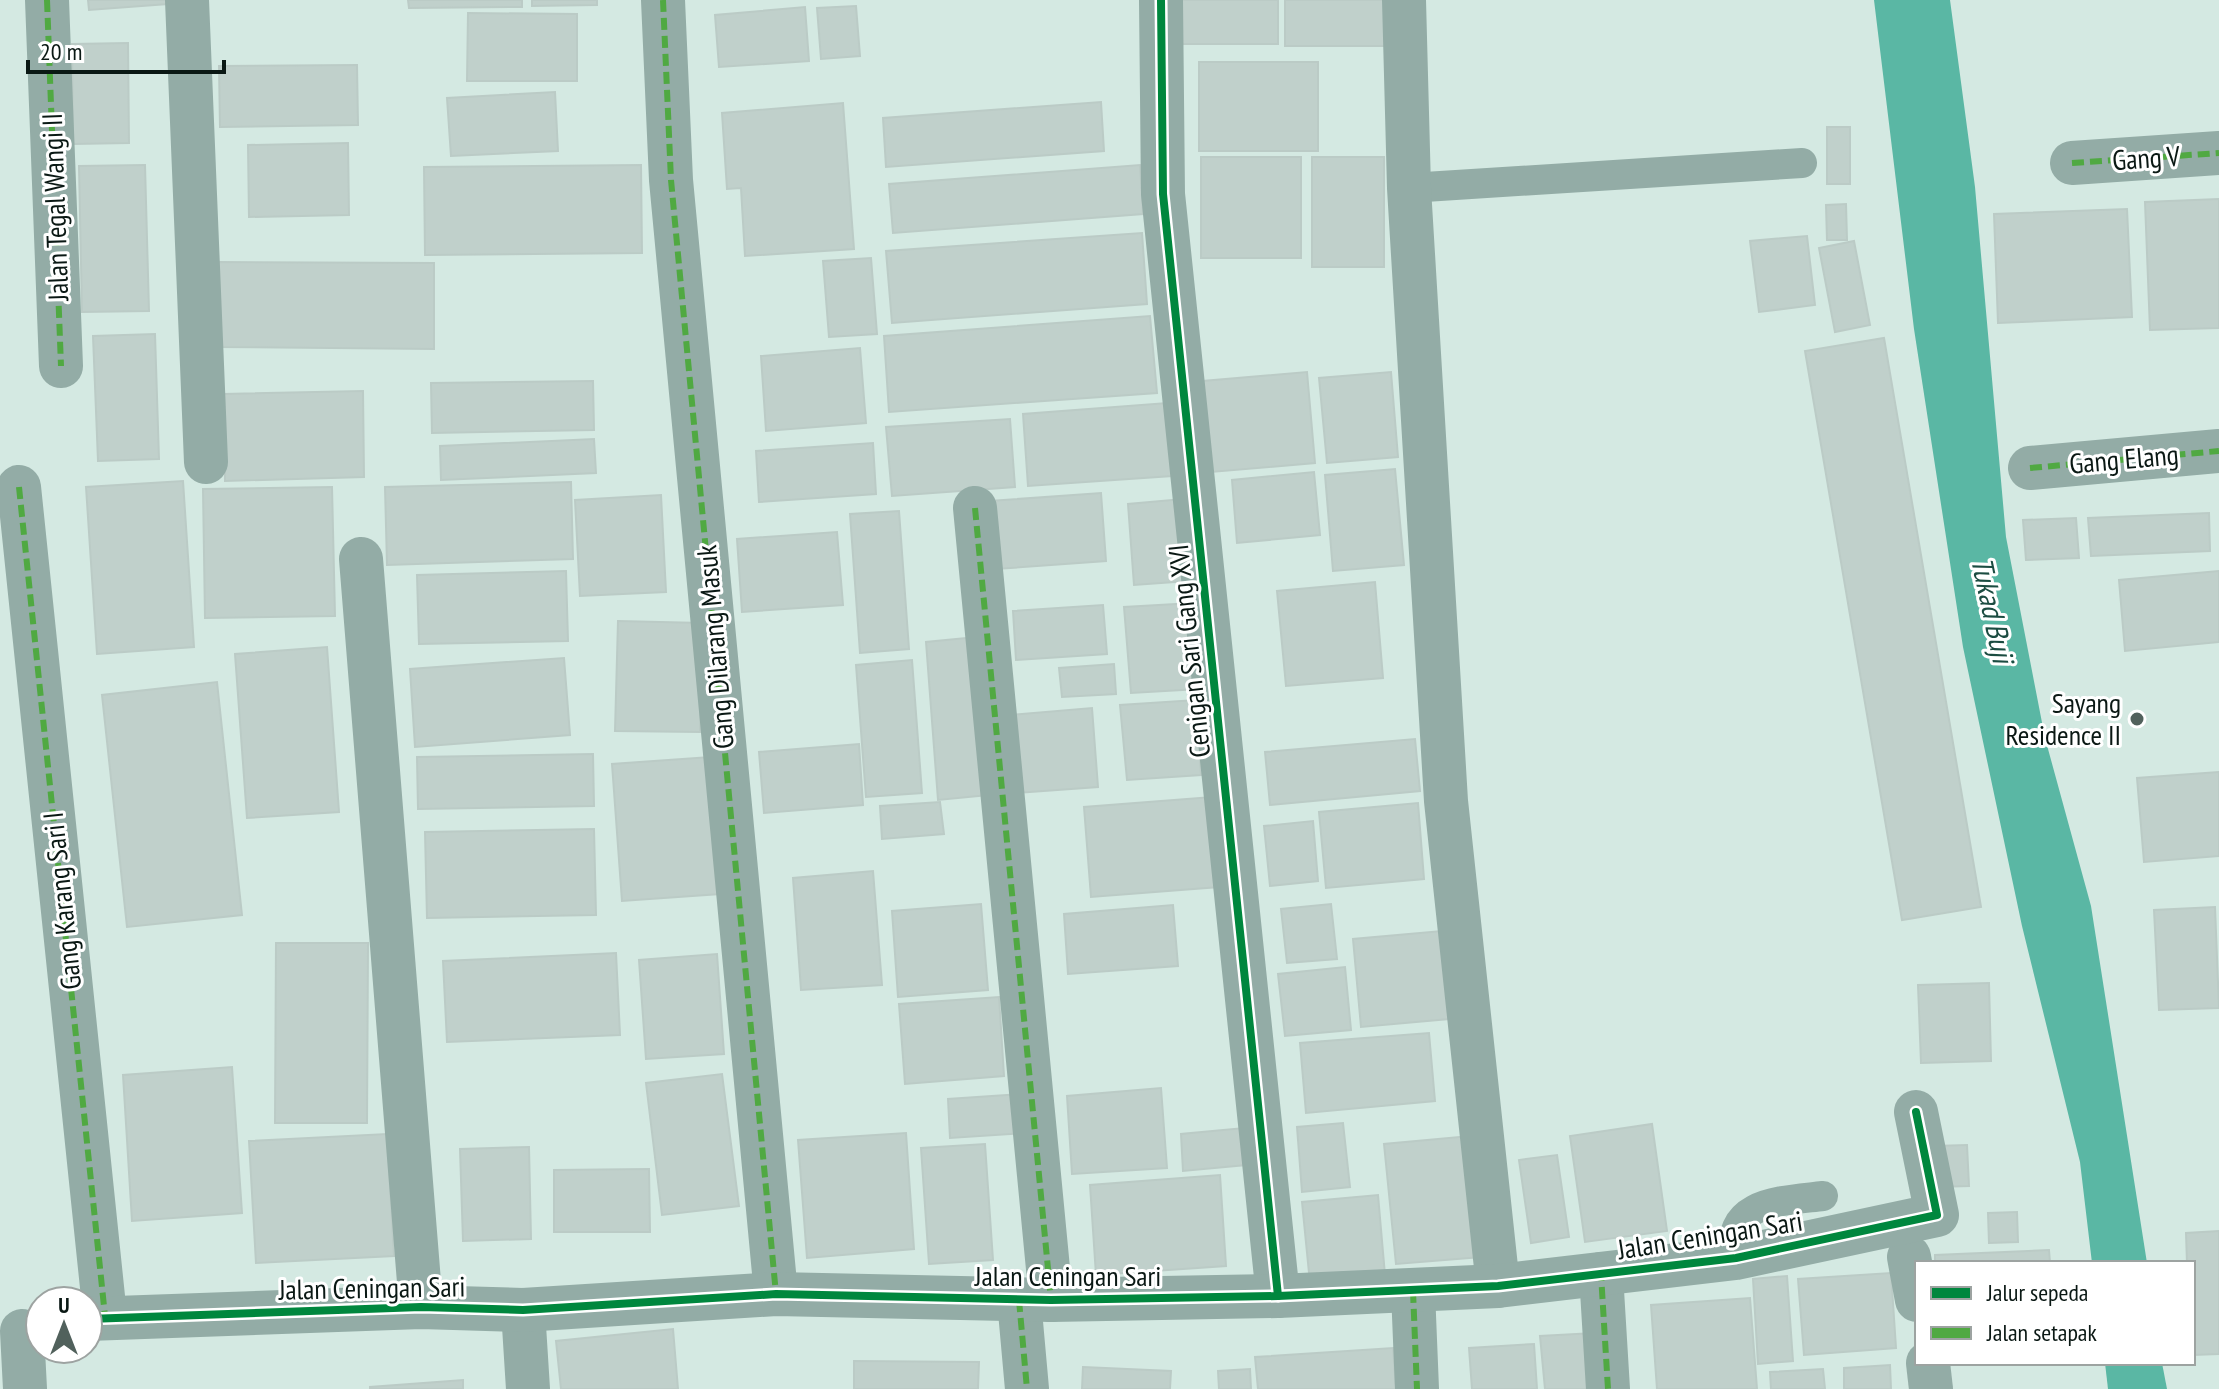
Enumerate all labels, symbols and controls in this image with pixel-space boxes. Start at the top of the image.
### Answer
scale bar [28,24,224,74]
text: 20 m [40,36,82,67]
street label: Jalan Tegal Wangi II [33,112,76,303]
street label: Gang V [2111,137,2182,178]
street label: Gang Elang [2068,435,2180,482]
street label: Gang Dilarang Masuk [687,543,742,751]
street label: Cenigan Sari Gang XVI [1159,543,1218,760]
water label: Tukad Buji [1963,553,2024,669]
place label: Sayang Residence II [2006,684,2121,753]
marker: Sayang Residence II [2128,710,2146,728]
street label: Gang Karang Sari I [34,810,89,992]
street label: Jalan Ceningan Sari [1614,1202,1805,1268]
street label: Jalan Ceningan Sari [974,1257,1161,1294]
legend [1915,1261,2195,1365]
street label: Jalan Ceningan Sari [277,1267,466,1308]
text: Jalur sepeda [1986,1277,2088,1308]
north arrow [24,1285,104,1365]
text: U [58,1291,70,1319]
text: Jalan setapak [1986,1317,2097,1348]

